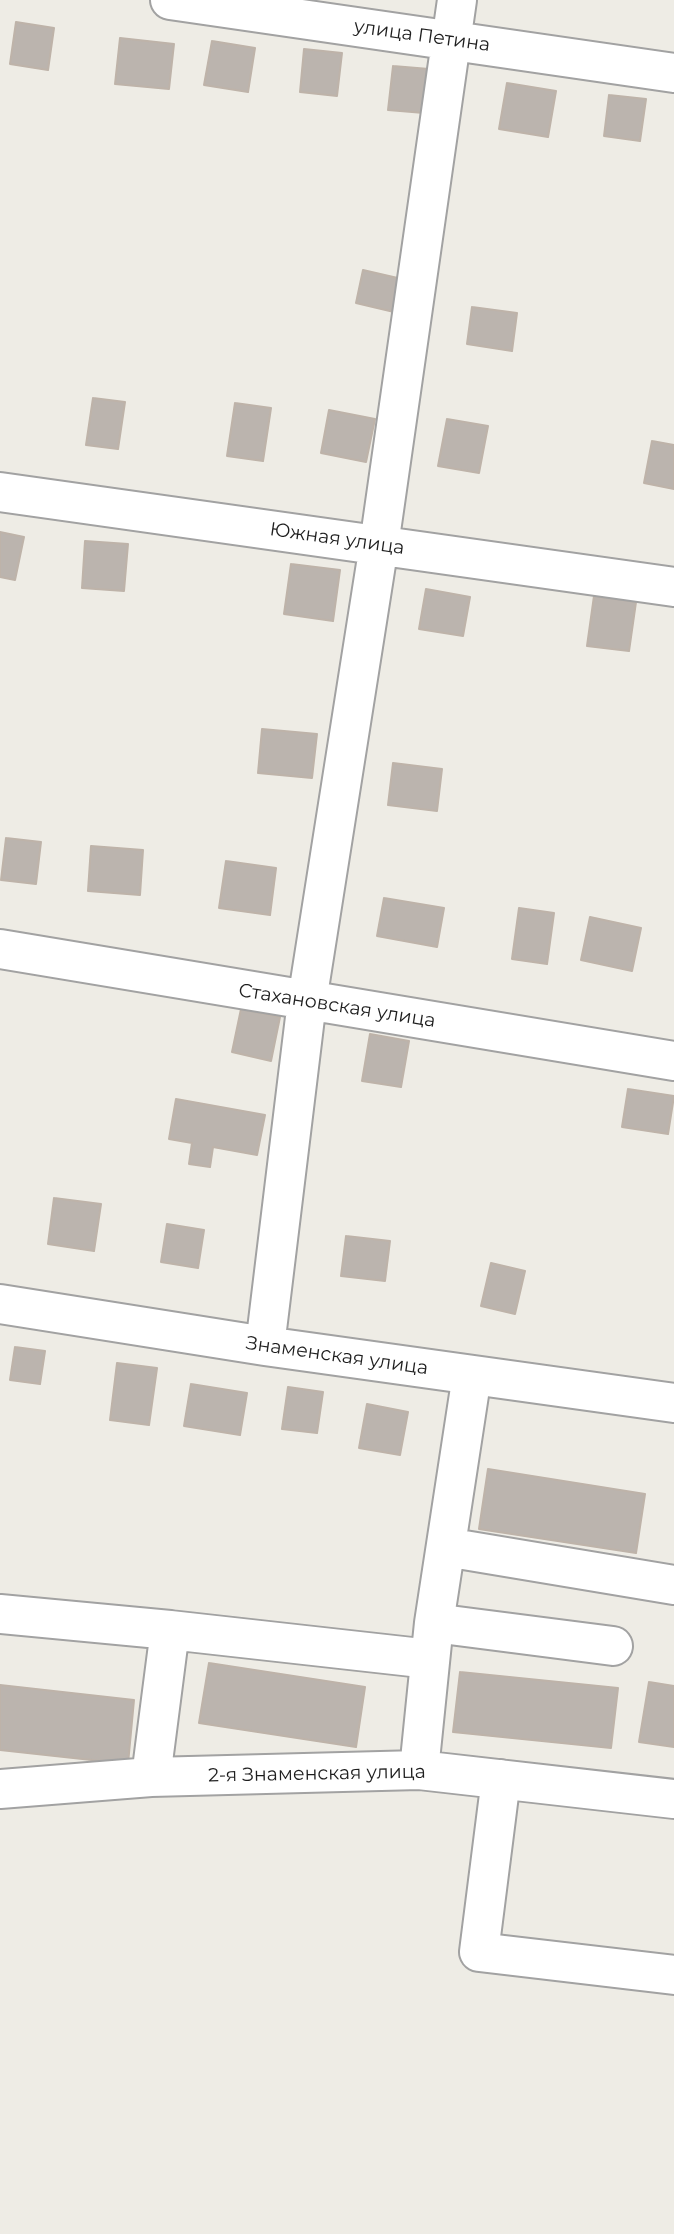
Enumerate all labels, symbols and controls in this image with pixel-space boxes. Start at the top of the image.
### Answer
street label: улица Петина [352,15,492,57]
street label: Южная улица [268,518,406,560]
street label: Стахановская улица [237,979,437,1033]
street label: Знаменская улица [244,1332,430,1380]
street label: 2-я Знаменская улица [208,1761,426,1787]

